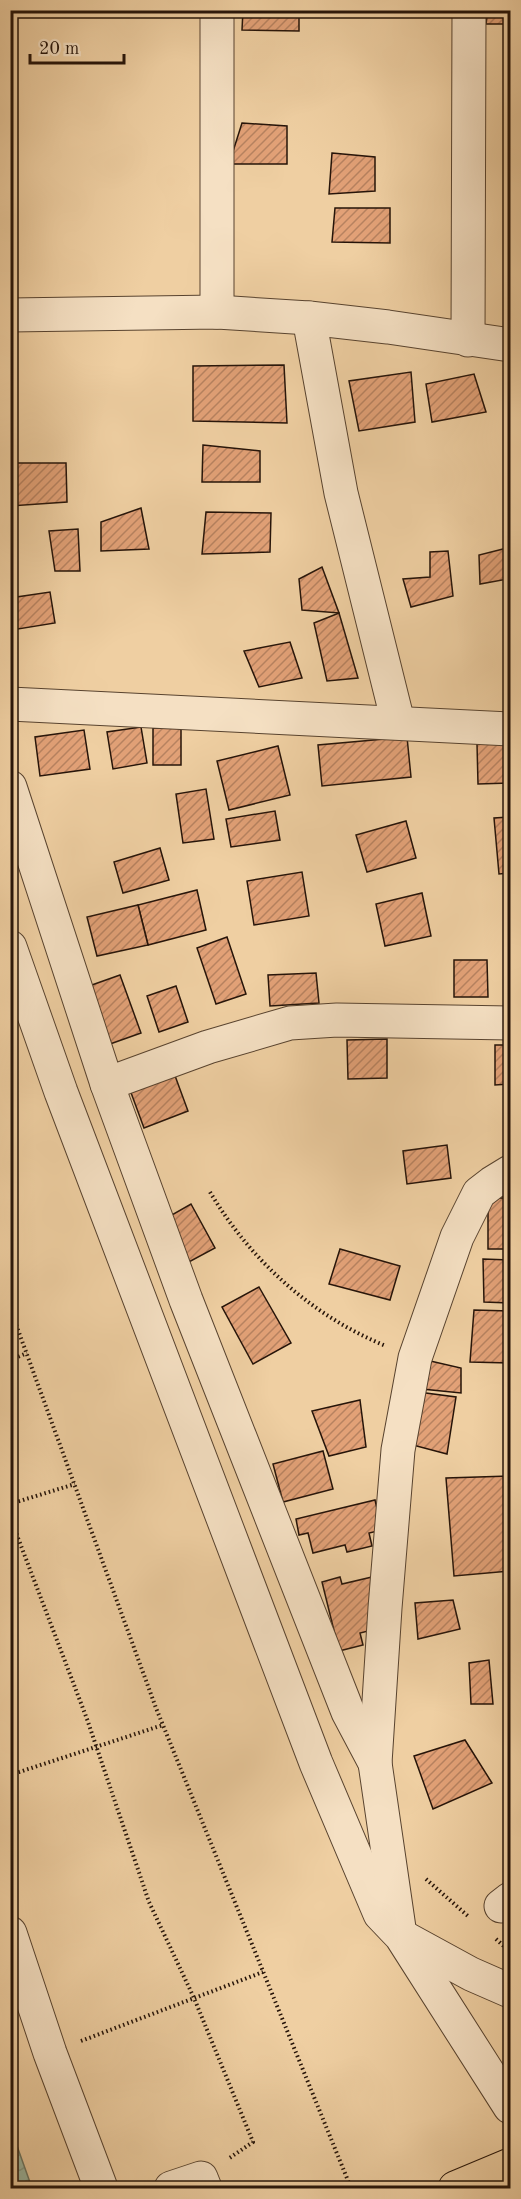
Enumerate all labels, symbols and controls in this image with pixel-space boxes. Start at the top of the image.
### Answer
scale bar [30,27,124,65]
text: 20 m [39,40,79,58]

